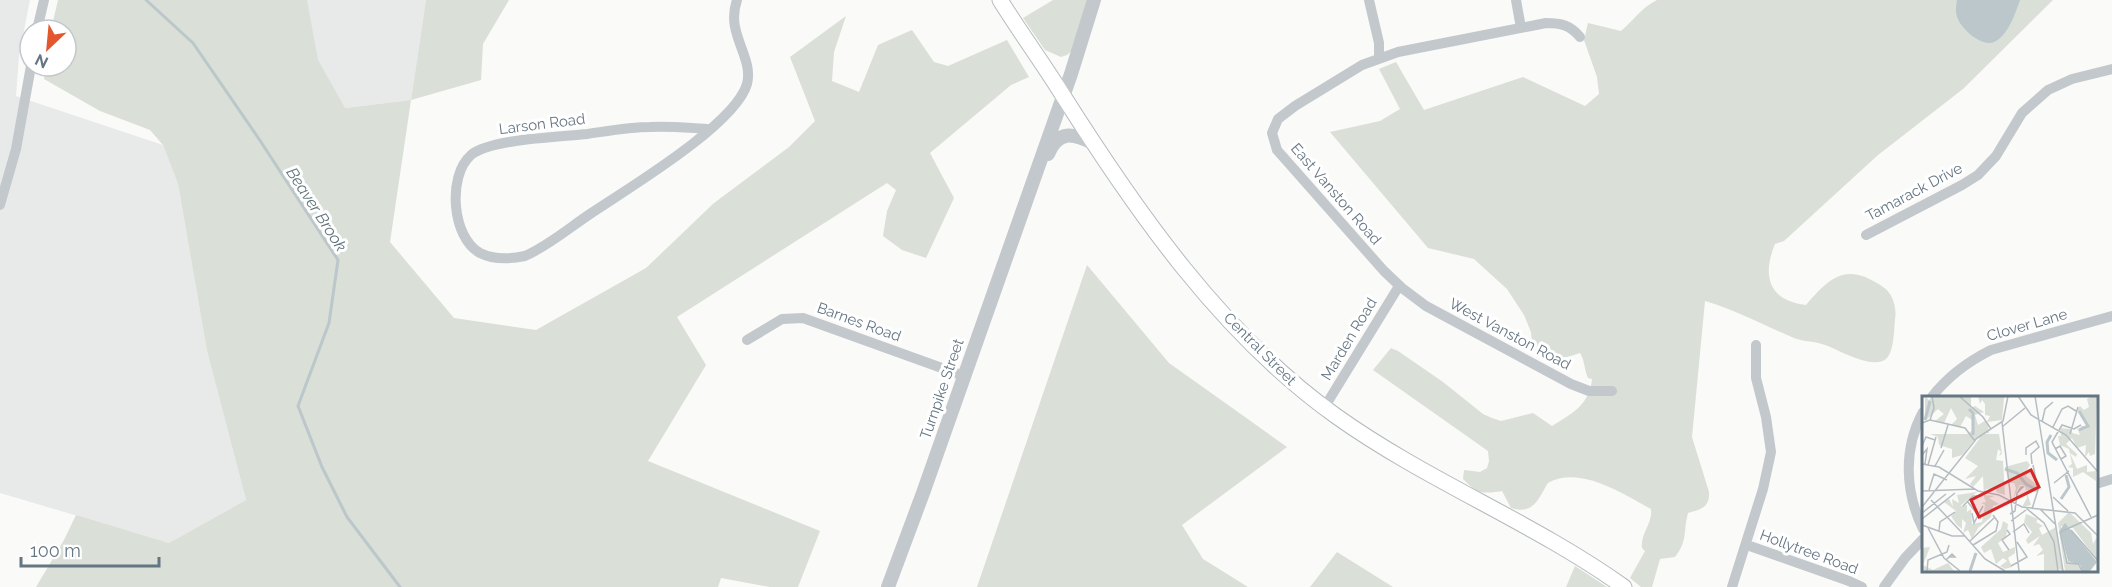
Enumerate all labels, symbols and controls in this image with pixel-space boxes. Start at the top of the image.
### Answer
north arrow [18,18,78,78]
text: N [32,50,51,72]
street label: Larson Road [498,110,586,138]
street label: East Vanston Road [1287,139,1385,249]
street label: Tamarack Drive [1863,159,1966,225]
water label: Beaver Brook [282,164,351,255]
street label: West Vanston Road [1446,294,1574,374]
street label: Marden Road [1317,295,1381,383]
street label: Barnes Road [815,298,903,346]
street label: Clover Lane [1985,305,2069,345]
street label: Central Street [1220,309,1300,389]
street label: Turnpike Street [916,336,968,442]
inset map [1922,396,2097,572]
street label: Hollytree Road [1757,526,1861,578]
scale bar [21,530,159,568]
text: 100 m [30,540,81,561]

